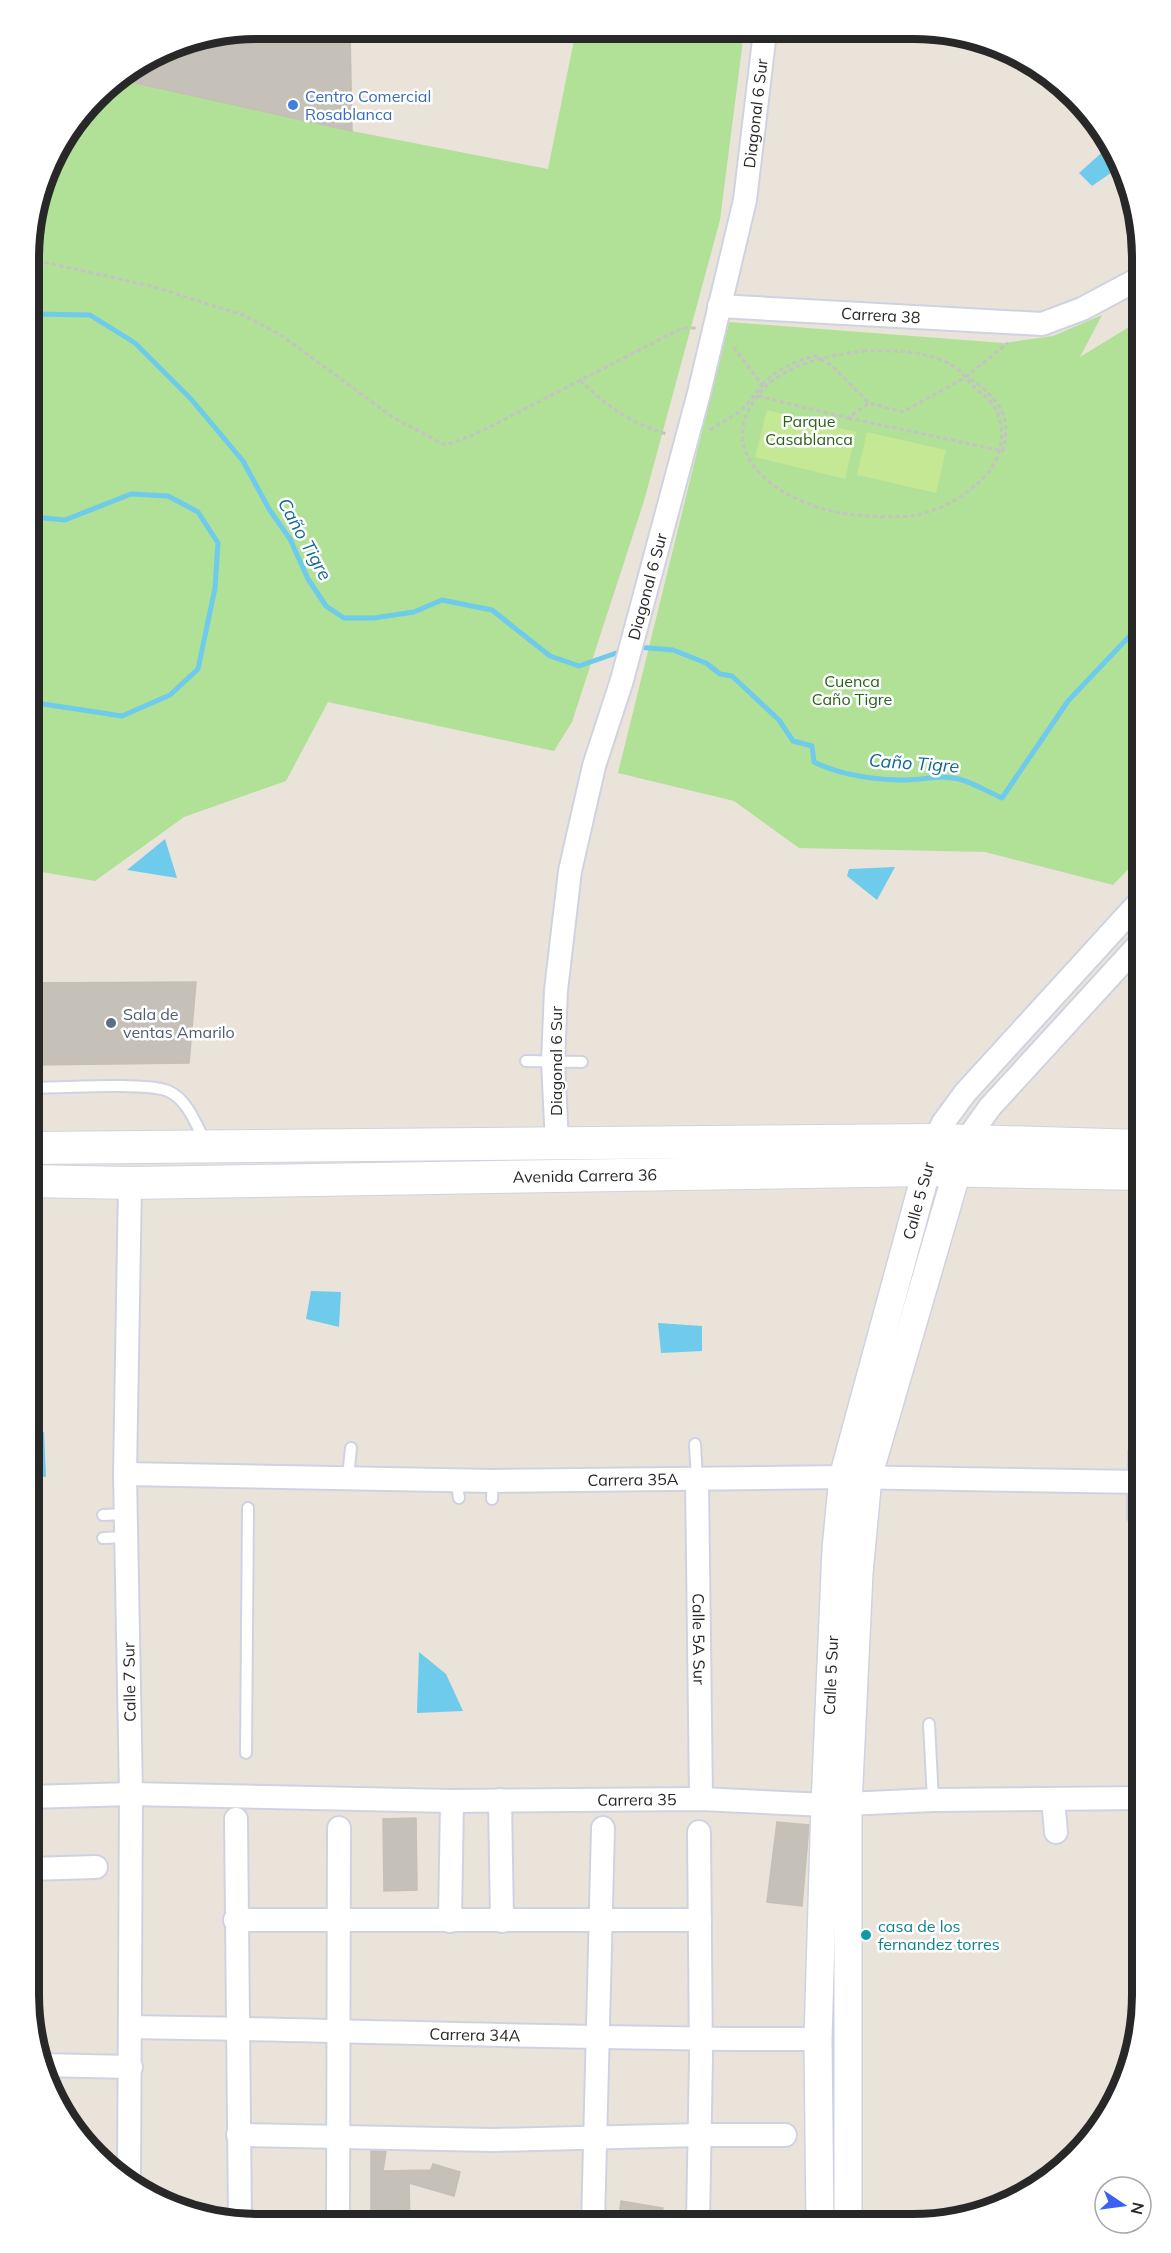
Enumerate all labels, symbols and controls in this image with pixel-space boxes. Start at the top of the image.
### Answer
street label: Diagonal 6 Sur [739,57,772,169]
place label: Centro Comercial Rosablanca [305,86,431,124]
marker: Centro Comercial Rosablanca [286,98,300,112]
street label: Carrera 38 [841,303,921,327]
park label: Parque Casablanca [765,411,853,449]
water label: Caño Tigre [273,494,337,584]
street label: Diagonal 6 Sur [623,531,671,642]
park label: Cuenca Caño Tigre [812,671,892,709]
water label: Caño Tigre [868,748,960,778]
place label: Sala de ventas Amarilo [123,1004,235,1042]
street label: Diagonal 6 Sur [546,1006,566,1116]
marker: Sala de ventas Amarilo [104,1016,118,1030]
street label: Calle 5 Sur [898,1160,938,1242]
street label: Avenida Carrera 36 [513,1164,657,1187]
street label: Carrera 35A [587,1469,679,1490]
street label: Calle 5A Sur [688,1593,710,1685]
street label: Calle 5 Sur [819,1635,842,1715]
street label: Calle 7 Sur [118,1642,140,1722]
street label: Carrera 35 [597,1789,677,1810]
place label: casa de los fernandez torres [878,1916,1000,1954]
marker: casa de los fernandez torres [859,1928,873,1942]
street label: Carrera 34A [429,2023,521,2046]
north arrow [1093,2175,1153,2235]
text: N [1127,2200,1149,2217]

